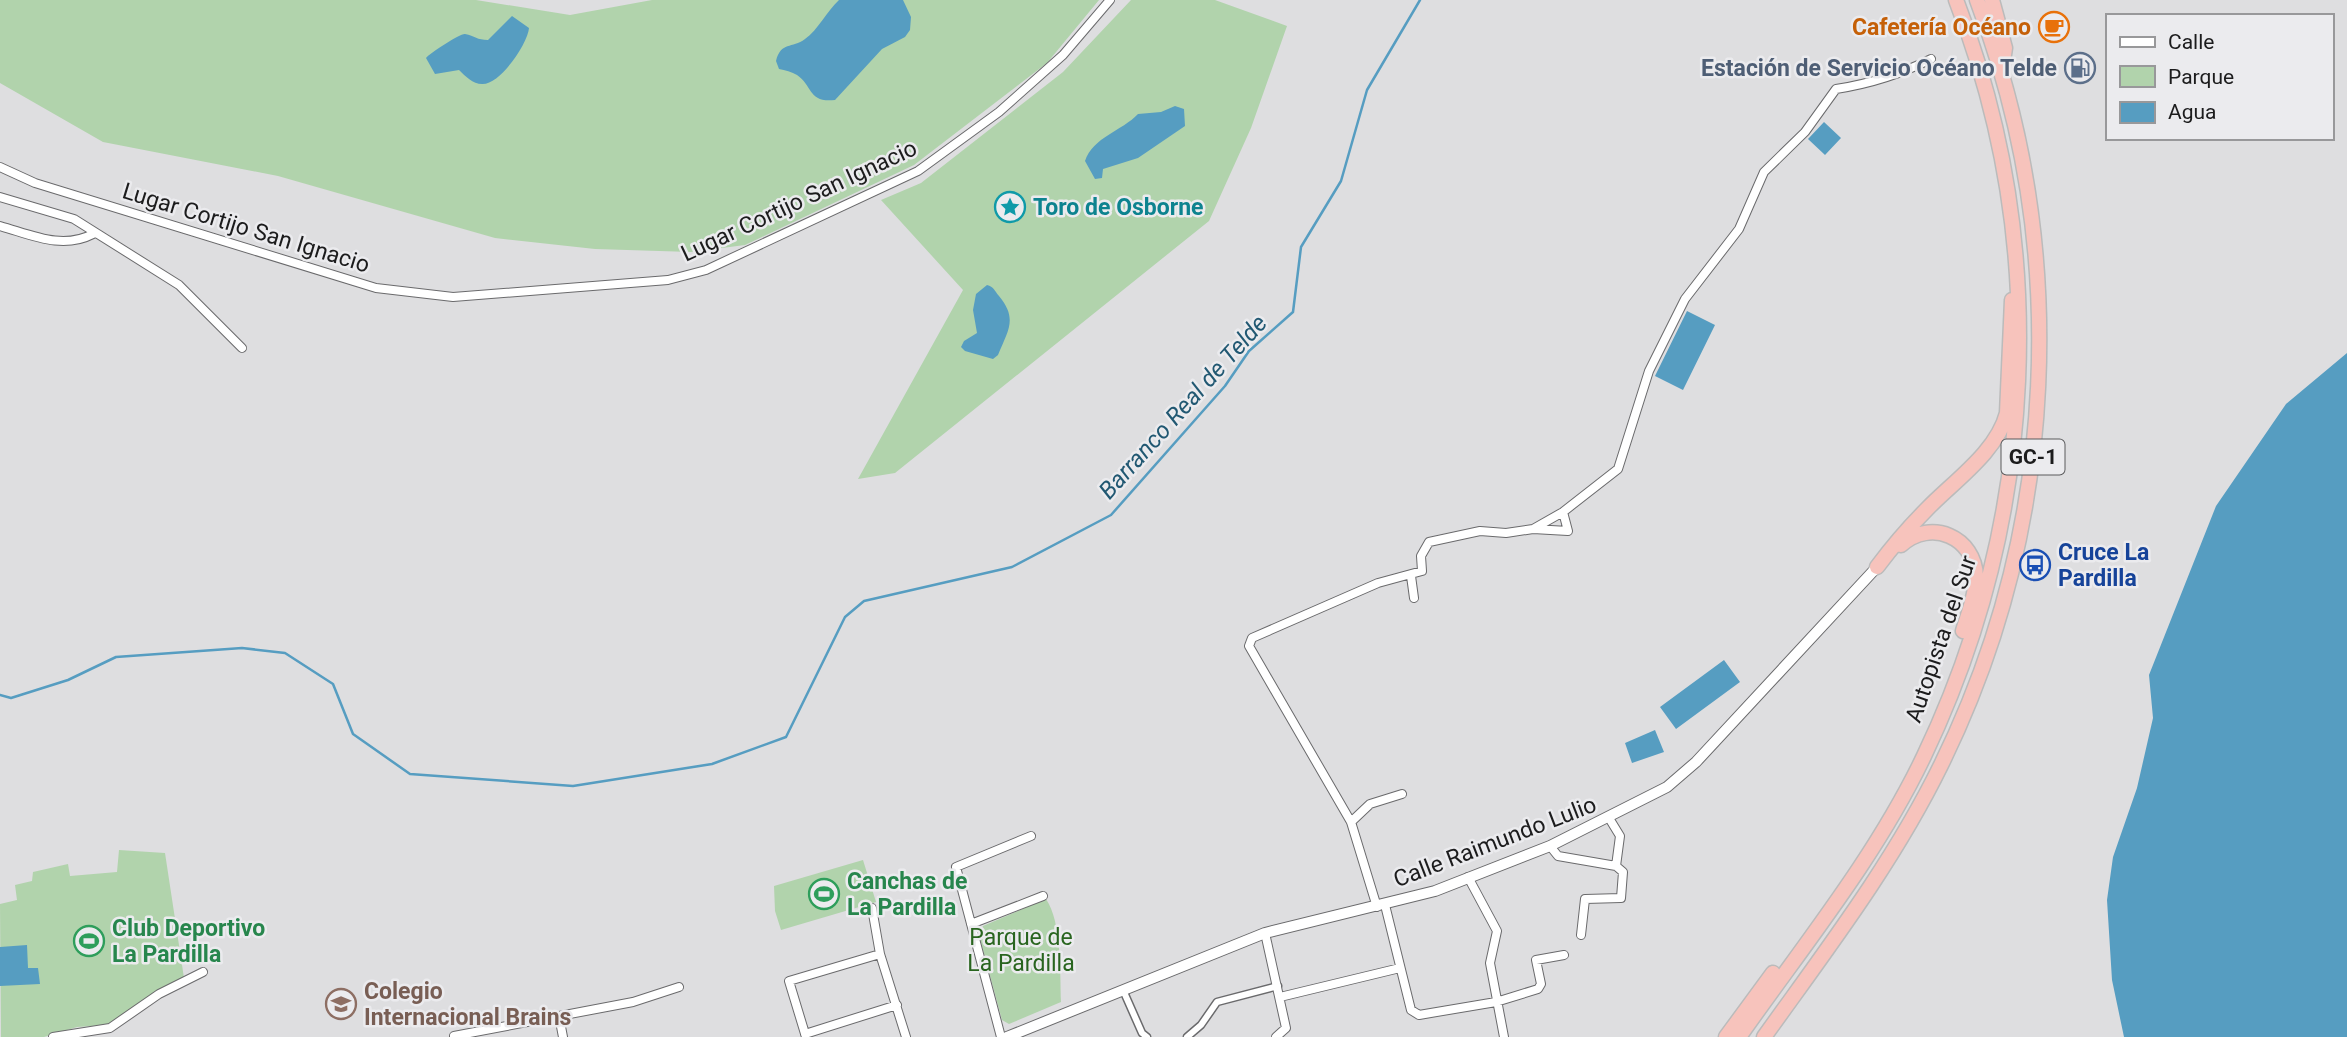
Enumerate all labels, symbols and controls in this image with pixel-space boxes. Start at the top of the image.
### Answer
cafe icon: Cafetería Océano [2037,10,2071,44]
place label: Cafetería Océano [1852,14,2031,41]
legend [2106,14,2333,140]
text: Calle [2168,30,2214,54]
fuel station icon: Estación de Servicio Océano Telde [2063,51,2097,85]
place label: Estación de Servicio Océano Telde [1701,55,2057,82]
text: Parque [2168,65,2234,89]
text: Agua [2168,100,2217,124]
street label: Lugar Cortijo San Ignacio [677,134,921,268]
street label: Lugar Cortijo San Ignacio [119,178,373,278]
place icon: Toro de Osborne [993,190,1027,224]
place label: Toro de Osborne [1033,194,1203,221]
water label: Barranco Real de Telde [1093,309,1273,505]
road number: GC-1 [2002,440,2064,475]
place label: Cruce La Pardilla [2058,539,2149,592]
bus stop icon: Cruce La Pardilla [2018,548,2052,582]
street label: Autopista del Sur [1900,552,1982,726]
street label: Calle Raimundo Lulio [1390,791,1600,893]
place label: Canchas de La Pardilla [847,868,967,921]
sports icon: Canchas de La Pardilla [807,877,841,911]
place label: Club Deportivo La Pardilla [112,915,265,968]
sports icon: Club Deportivo La Pardilla [72,924,106,958]
park label: Parque de La Pardilla [967,924,1075,977]
place label: Colegio Internacional Brains [364,978,571,1031]
school or university icon: Colegio Internacional Brains [324,987,358,1021]

